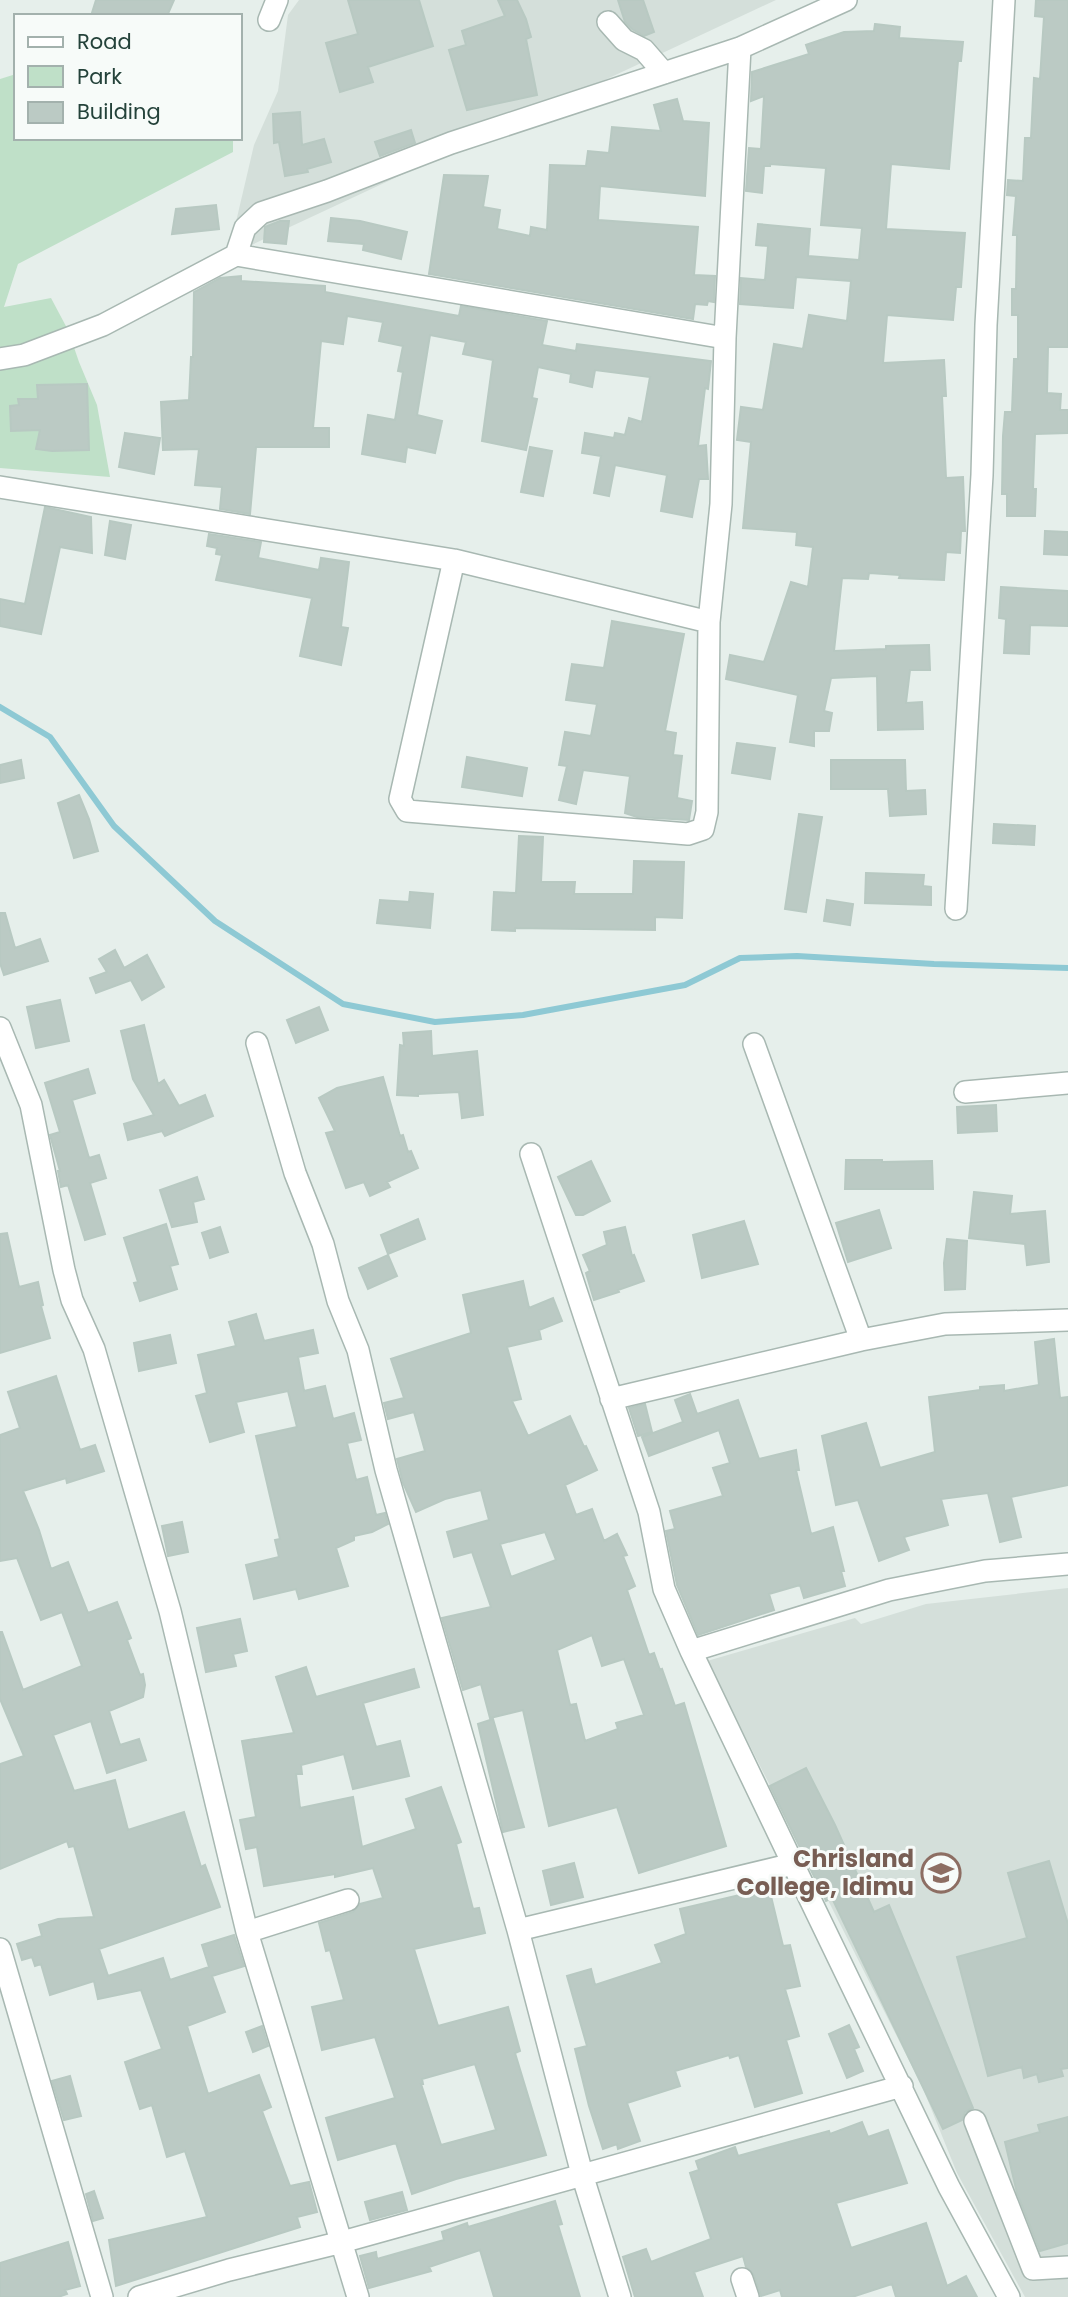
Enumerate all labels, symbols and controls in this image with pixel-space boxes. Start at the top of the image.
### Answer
legend [14,14,242,140]
text: Road [77,27,132,56]
text: Park [77,62,122,91]
text: Building [77,97,161,126]
place label: Chrisland College, Idimu [736,1842,914,1903]
school or university icon: Chrisland College, Idimu [920,1852,962,1894]

